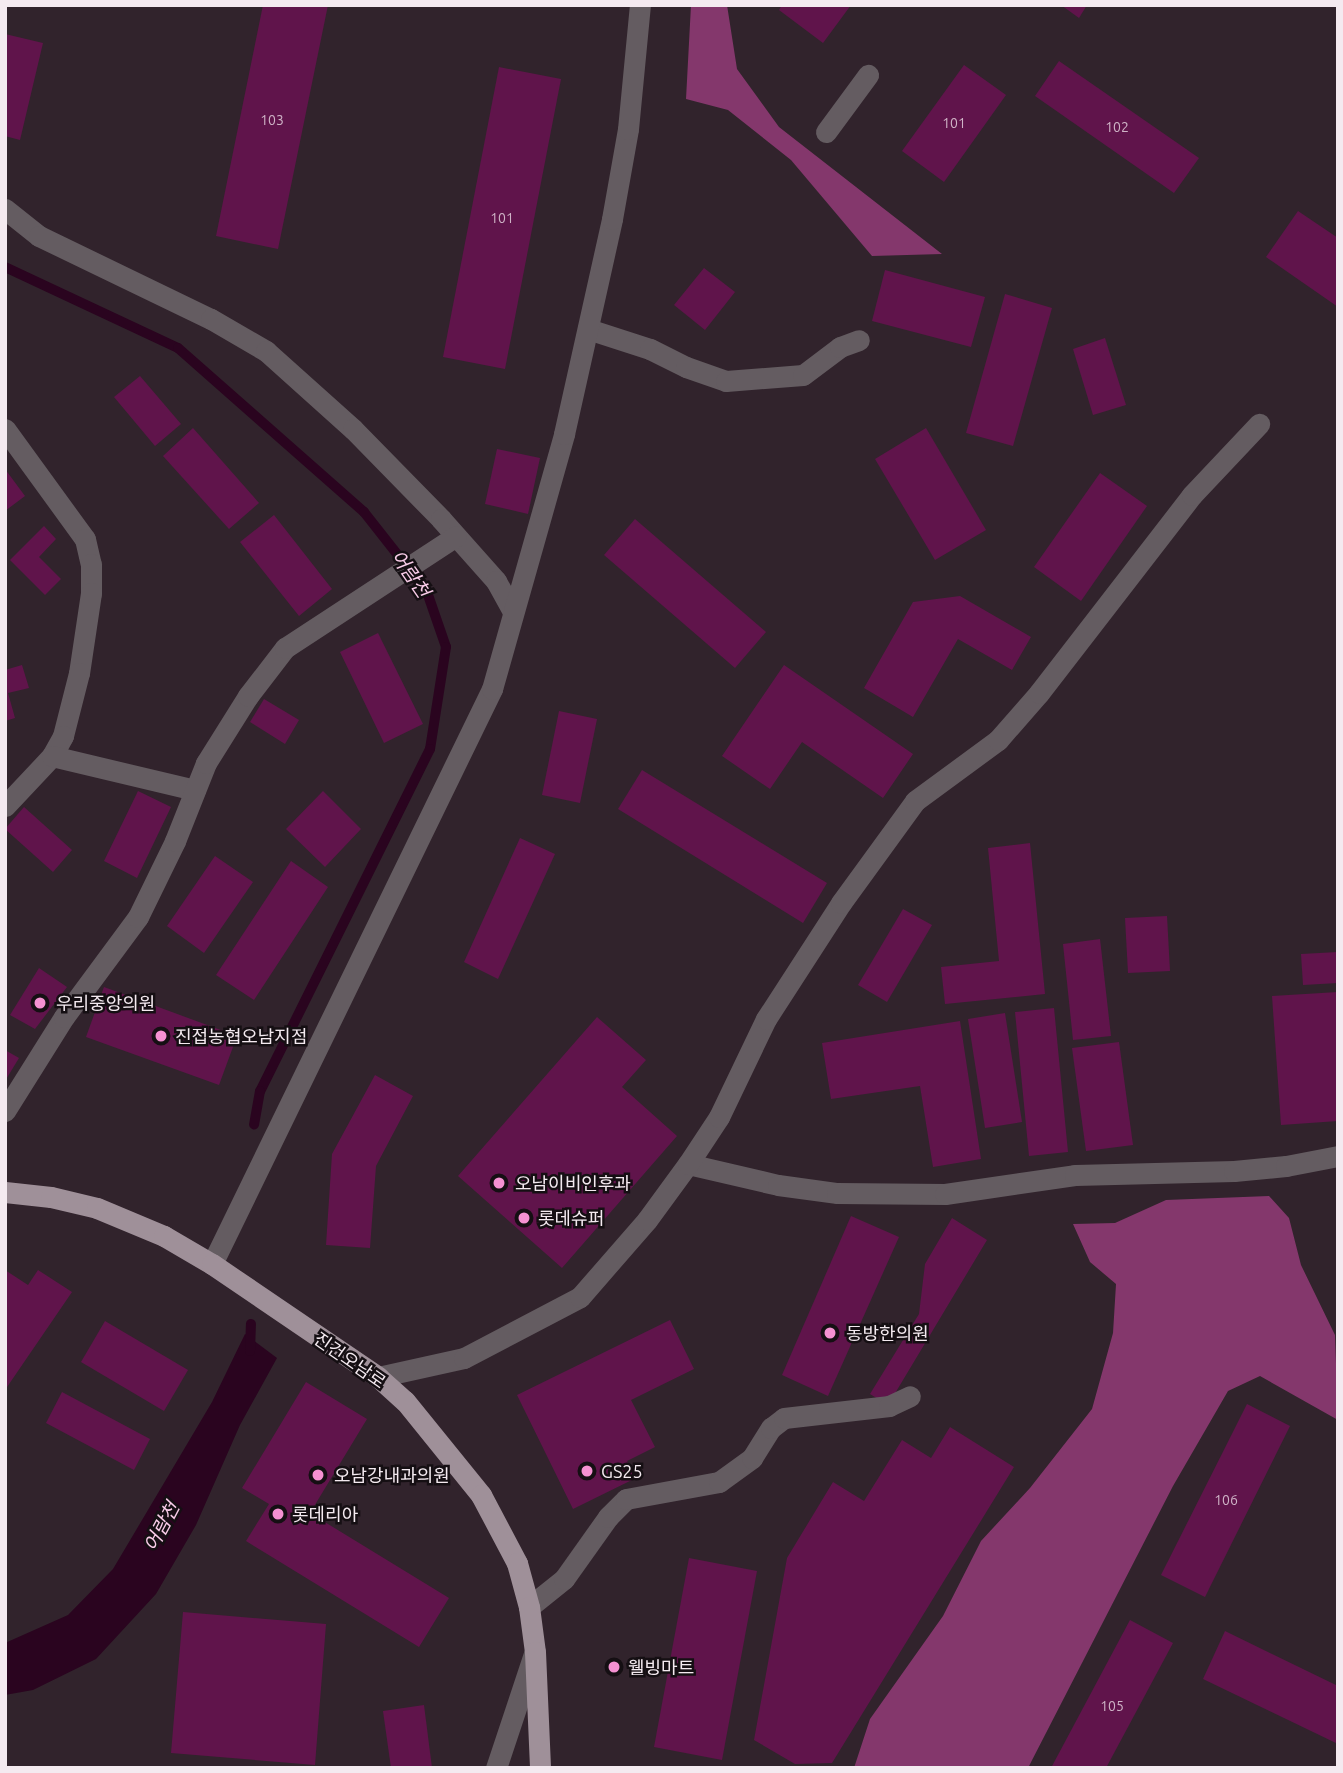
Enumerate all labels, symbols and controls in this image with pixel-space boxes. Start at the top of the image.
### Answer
house number: 103 [260,112,284,128]
house number: 101 [942,115,966,131]
house number: 102 [1105,119,1129,135]
house number: 101 [490,210,514,226]
water label: 어람천 [386,546,434,602]
place label: 우리중앙의원 [56,992,155,1014]
marker: 우리중앙의원 [30,993,50,1013]
place label: 진접농협오남지점 [175,1025,307,1047]
marker: 진접농협오남지점 [153,1028,169,1044]
place label: 오남이비인후과 [515,1172,631,1194]
marker: 오남이비인후과 [489,1173,509,1193]
place label: 롯데슈퍼 [538,1207,604,1229]
marker: 롯데슈퍼 [516,1210,532,1226]
place label: 동방한의원 [846,1322,929,1344]
marker: 동방한의원 [820,1323,840,1343]
street label: 진건오남로 [310,1327,390,1393]
place label: GS25 [601,1460,643,1482]
marker: GS25 [579,1463,595,1479]
place label: 오남강내과의원 [334,1464,450,1486]
marker: 오남강내과의원 [308,1465,328,1485]
house number: 106 [1214,1492,1238,1508]
water label: 어람천 [140,1498,184,1556]
place label: 롯데리아 [292,1503,358,1525]
marker: 롯데리아 [270,1506,286,1522]
place label: 웰빙마트 [628,1656,694,1678]
marker: 웰빙마트 [606,1659,622,1675]
house number: 105 [1100,1698,1124,1714]

